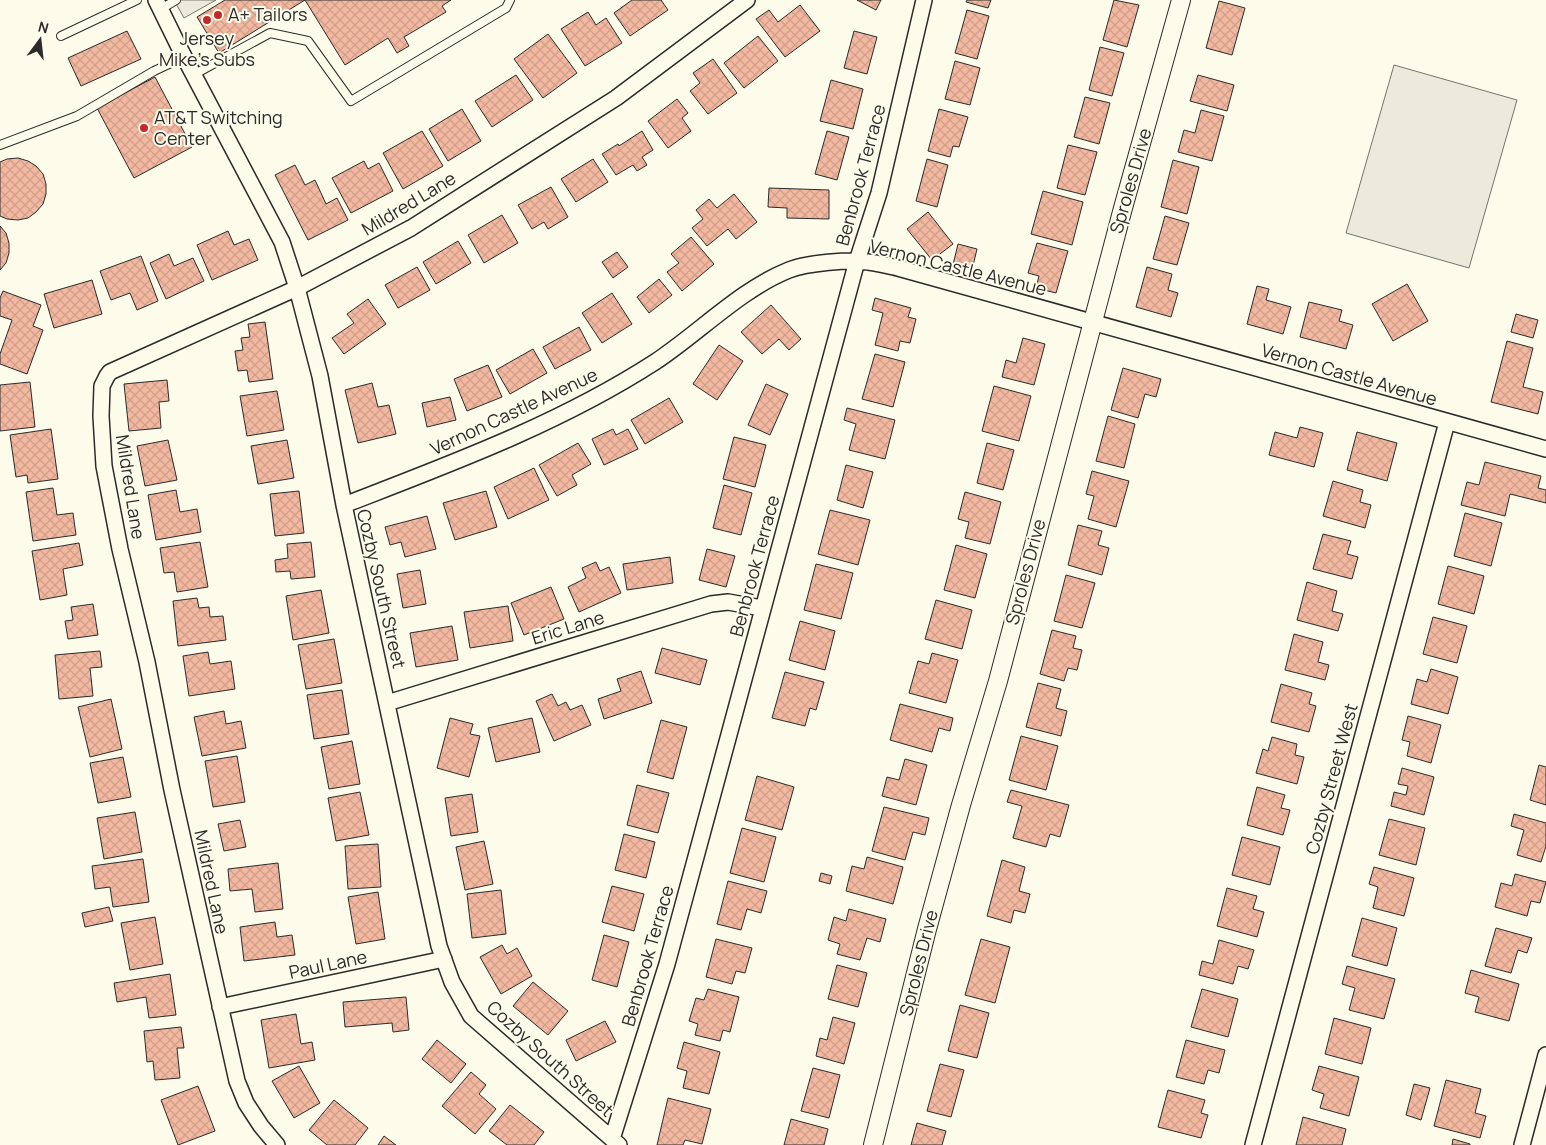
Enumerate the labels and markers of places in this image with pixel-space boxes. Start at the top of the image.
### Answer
place label: A+ Tailors [228,2,308,26]
marker: A+ Tailors [212,9,224,21]
marker: Jersey Mike's Subs [201,14,213,26]
place label: Jersey Mike's Subs [159,26,255,71]
place label: AT&T Switching Center [154,105,283,150]
marker: AT&T Switching Center [138,122,150,134]

